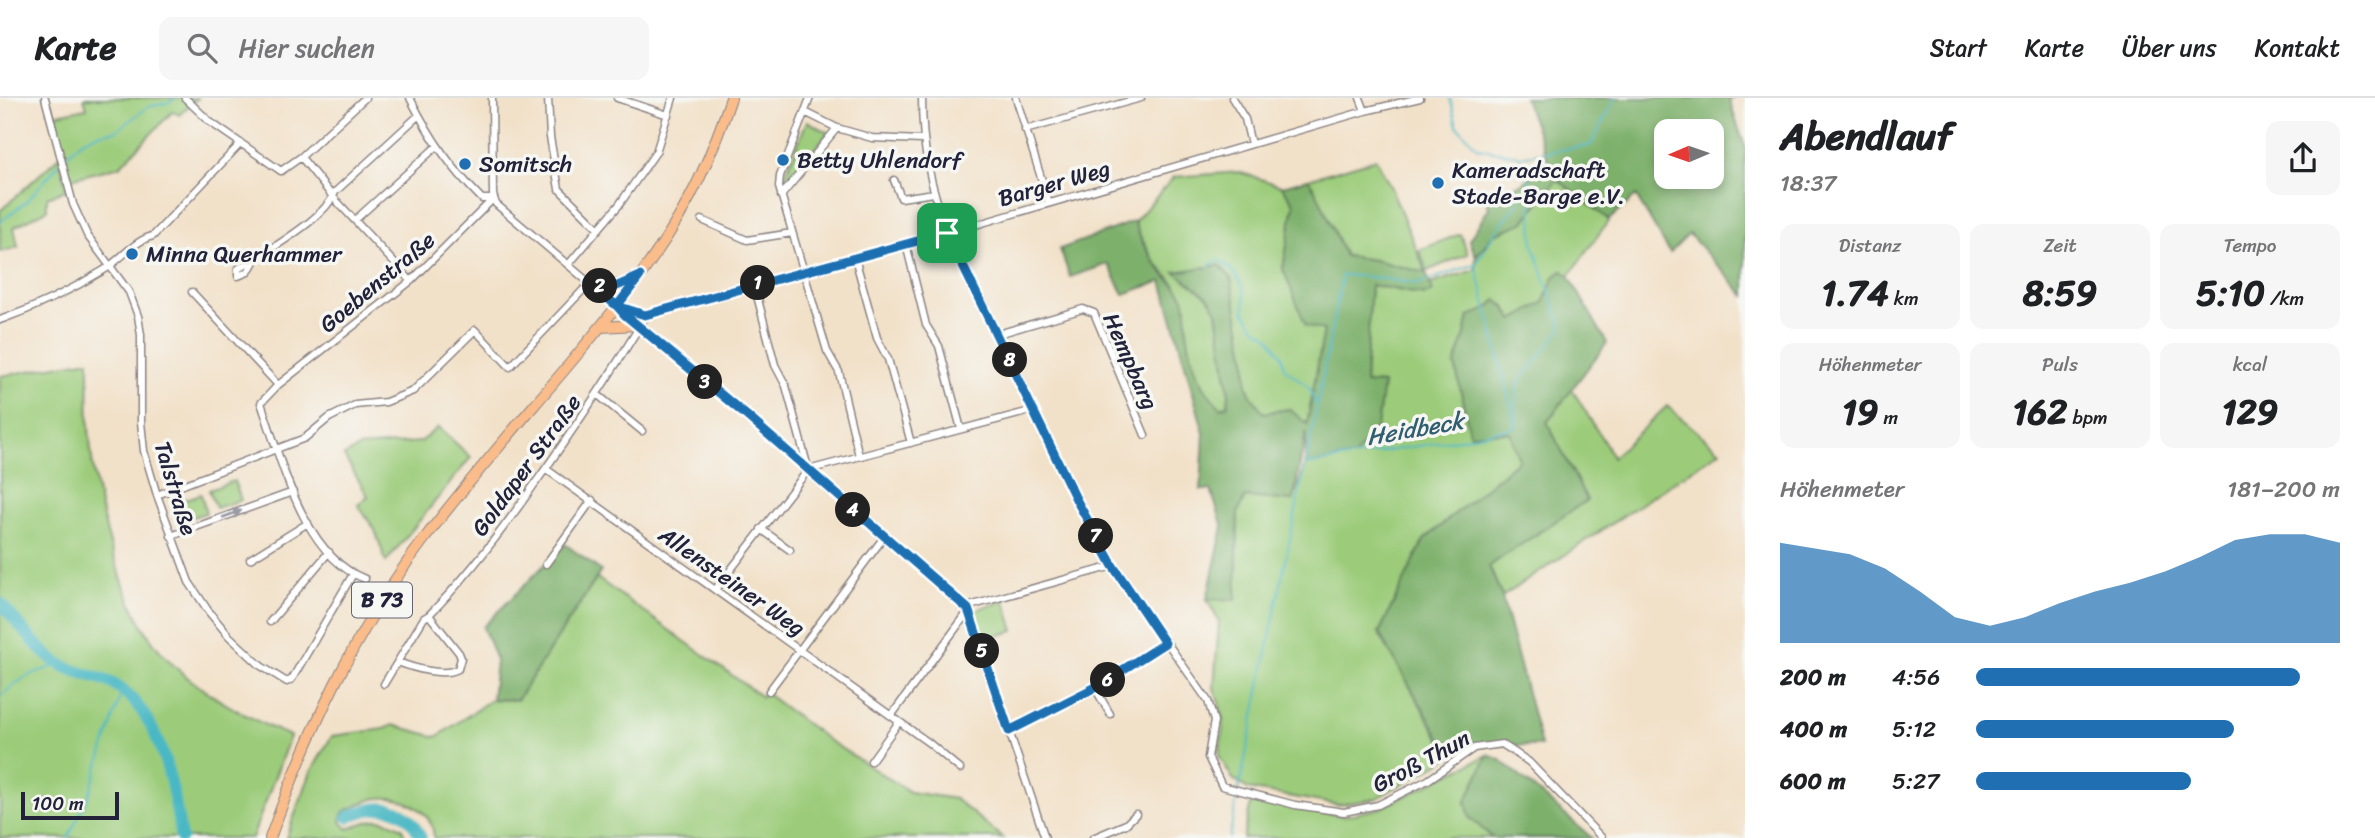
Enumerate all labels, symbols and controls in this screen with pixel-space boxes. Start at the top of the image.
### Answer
search box [159,17,649,80]
text: Karte [35,19,117,77]
text: Hier suchen [239,25,375,71]
text: Start [1930,27,1987,69]
text: Karte [2025,27,2084,69]
text: Über uns [2122,27,2217,69]
text: Kontakt [2255,27,2340,69]
icon: search [183,29,221,67]
text: Abendlauf [1780,103,1953,170]
north arrow [1654,119,1724,189]
map controls [1654,119,1724,189]
button: share [2266,121,2340,195]
place label: Betty Uhlendorf [797,140,965,181]
place label: Somitsch [479,144,572,185]
street label: Barger Weg [993,148,1115,219]
place label: Kameradschaft Stade-Barge e.V. [1452,150,1625,217]
marker: Betty Uhlendorf [775,152,791,168]
marker: Somitsch [457,156,473,172]
text: 18:37 [1780,163,1836,204]
marker: Kameradschaft Stade-Barge e.V. [1430,175,1446,191]
pin [917,203,977,263]
icon: arrive [928,214,966,252]
street label: Goebenstraße [310,221,445,344]
text: Distanz [1839,229,1901,262]
text: Zeit [2043,229,2077,262]
text: Tempo [2224,229,2276,262]
place label: Minna Querhammer [146,234,343,275]
marker: Minna Querhammer [124,246,140,262]
text: 1.74 [1821,262,1889,324]
text: 8:59 [2023,262,2097,324]
text: 5:10 [2196,262,2265,324]
pin: 1 [740,266,776,300]
text: 1 [753,266,762,299]
pin: 2 [582,268,618,304]
text: 2 [594,269,605,302]
text: km [1889,282,1919,315]
text: /km [2265,282,2304,315]
street label: Hempbarg [1091,306,1170,417]
pin: 8 [992,342,1028,378]
text: 8 [1004,343,1015,376]
text: Höhenmeter [1819,348,1921,381]
text: Puls [2042,348,2078,381]
text: kcal [2233,348,2267,381]
pin: 3 [688,364,722,400]
text: 3 [699,365,710,398]
text: 19 [1842,381,1878,443]
text: 162 [2012,381,2068,443]
text: 129 [2222,381,2278,443]
street label: Goldaper Straße [460,385,592,545]
water label: Heidbeck [1363,399,1470,458]
text: m [1878,401,1898,434]
text: bpm [2068,401,2108,434]
street label: Talstraße [142,436,209,540]
text: Höhenmeter [1780,469,1904,510]
text: 181–200 m [2227,469,2340,510]
pin: 4 [836,492,870,528]
text: 4 [847,493,858,526]
one-way arrow [222,508,243,519]
street label: Allensteiner Weg [649,515,814,648]
pin: 7 [1078,518,1114,554]
text: 7 [1090,519,1101,552]
road number: B 73 [352,582,412,618]
pin: 5 [964,634,1000,668]
text: 5 [976,634,987,667]
text: 200 m [1780,657,1846,698]
text: 4:56 [1892,657,1940,698]
pin: 6 [1090,662,1126,698]
text: 6 [1102,663,1113,696]
text: 400 m [1780,709,1847,750]
text: 5:12 [1892,709,1936,750]
street label: Groß Thun [1365,718,1478,805]
text: 600 m [1780,761,1846,802]
text: 5:27 [1892,761,1939,802]
text: 100 m [32,787,84,820]
scale bar [21,789,119,821]

